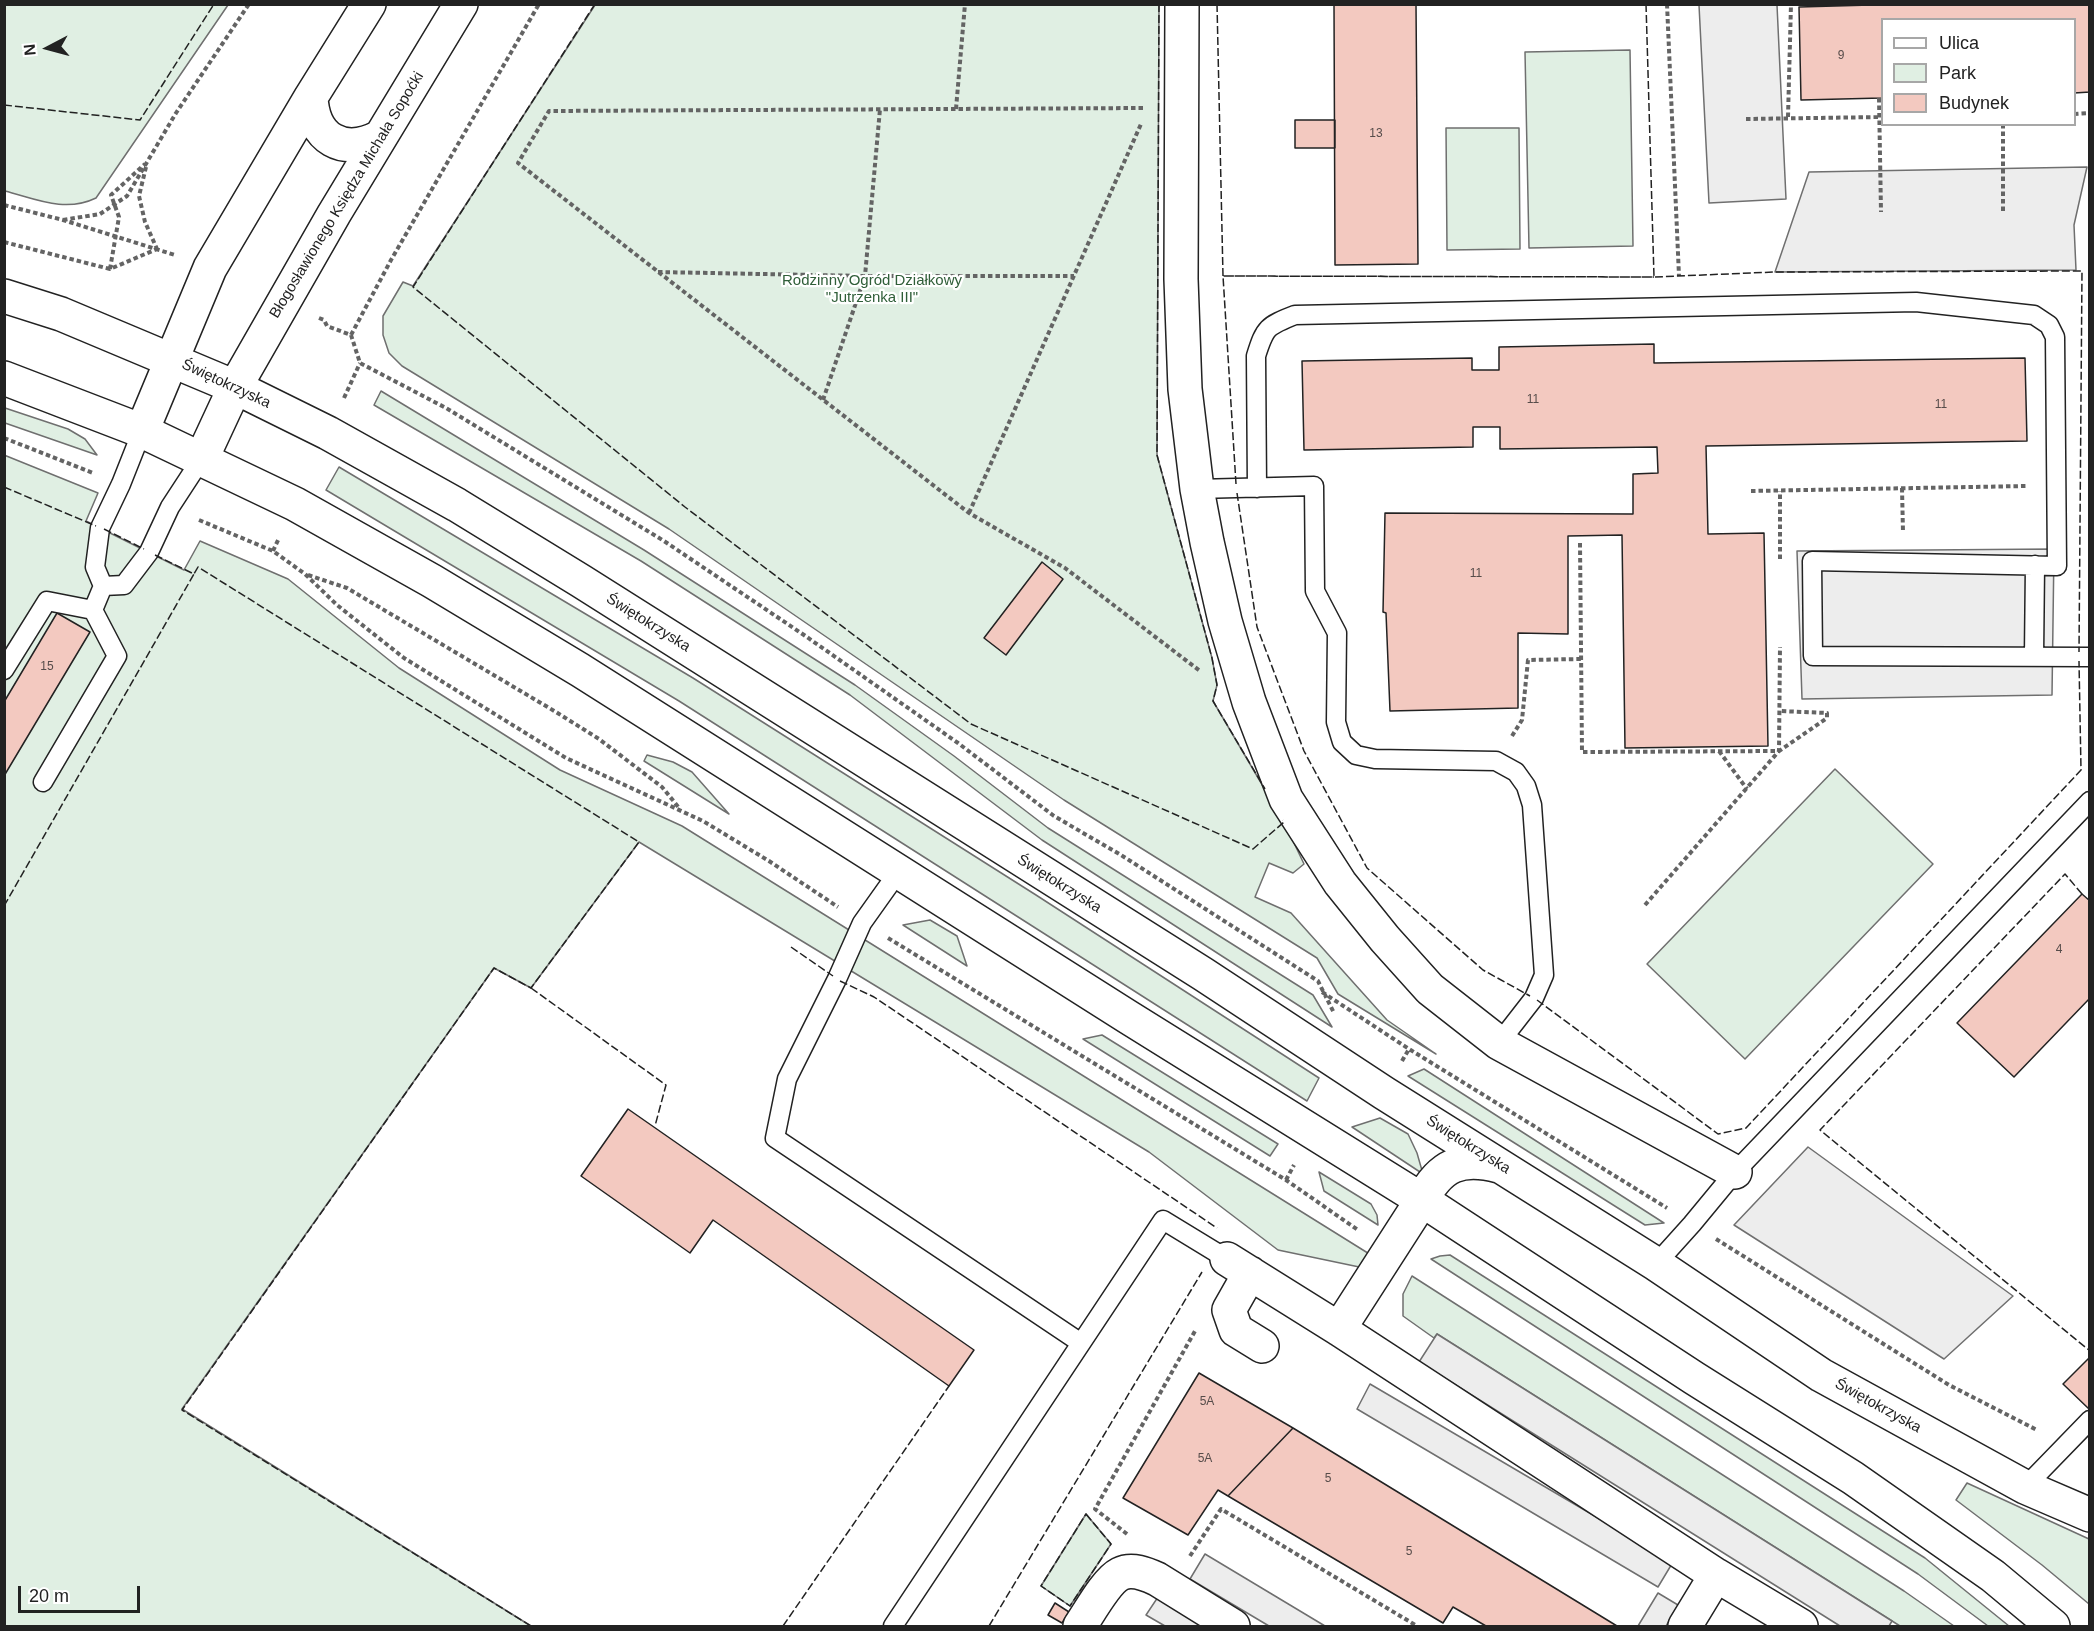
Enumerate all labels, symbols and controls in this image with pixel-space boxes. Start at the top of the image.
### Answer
north arrow [18,18,78,78]
legend [1881,18,2076,126]
text: Ulica [1939,33,1979,53]
text: N [21,43,39,57]
house number: 9 [1838,49,1844,63]
text: Park [1939,63,1976,83]
street label: Błogosławionego Księdza Michała Sopoćki [266,69,428,321]
text: Budynek [1939,93,2009,113]
house number: 13 [1369,127,1383,141]
park label: Rodzinny Ogród Działkowy "Jutrzenka III" [782,272,962,307]
street label: Świętokrzyska [179,356,273,412]
house number: 11 [1527,393,1539,407]
house number: 11 [1935,398,1947,412]
house number: 11 [1470,567,1482,581]
street label: Świętokrzyska [603,590,693,656]
house number: 15 [40,660,54,674]
street label: Świętokrzyska [1014,851,1104,917]
house number: 4 [2056,943,2062,957]
street label: Świętokrzyska [1423,1112,1513,1178]
street label: Świętokrzyska [1832,1375,1924,1437]
house number: 5A [1200,1395,1214,1409]
house number: 5A [1198,1452,1212,1466]
house number: 5 [1325,1472,1331,1486]
house number: 5 [1406,1545,1412,1559]
scale bar [21,1574,142,1612]
text: 20 m [29,1586,69,1606]

